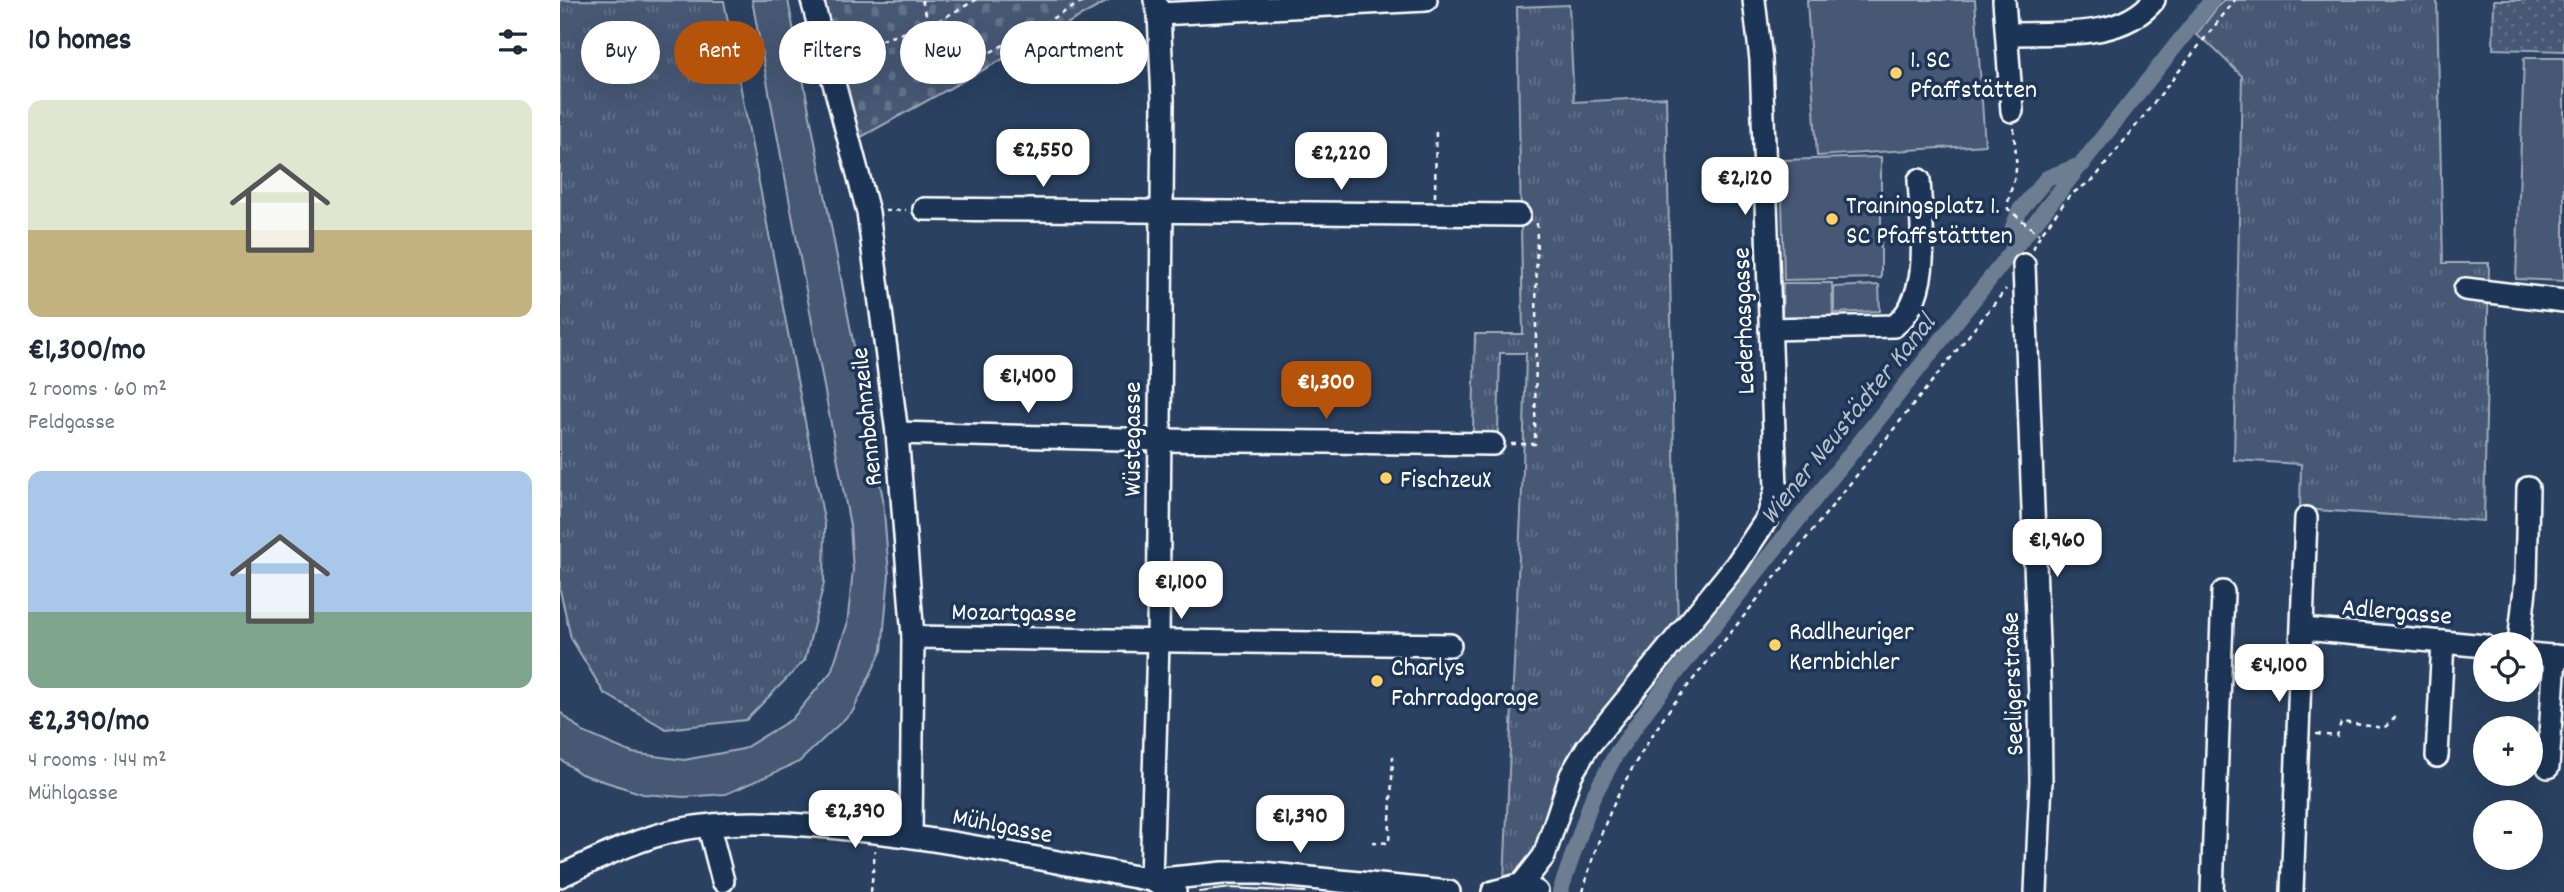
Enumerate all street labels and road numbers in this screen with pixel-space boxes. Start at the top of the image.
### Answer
street label: Lederhasgasse [1724,247,1767,395]
street label: Rennbahnzeile [843,345,894,488]
street label: Wüstegasse [1116,381,1153,497]
street label: Adlergasse [2340,590,2453,637]
street label: Mozartgasse [951,595,1077,634]
street label: Seeligerstraße [1993,611,2035,756]
street label: Mühlgasse [949,800,1056,855]

